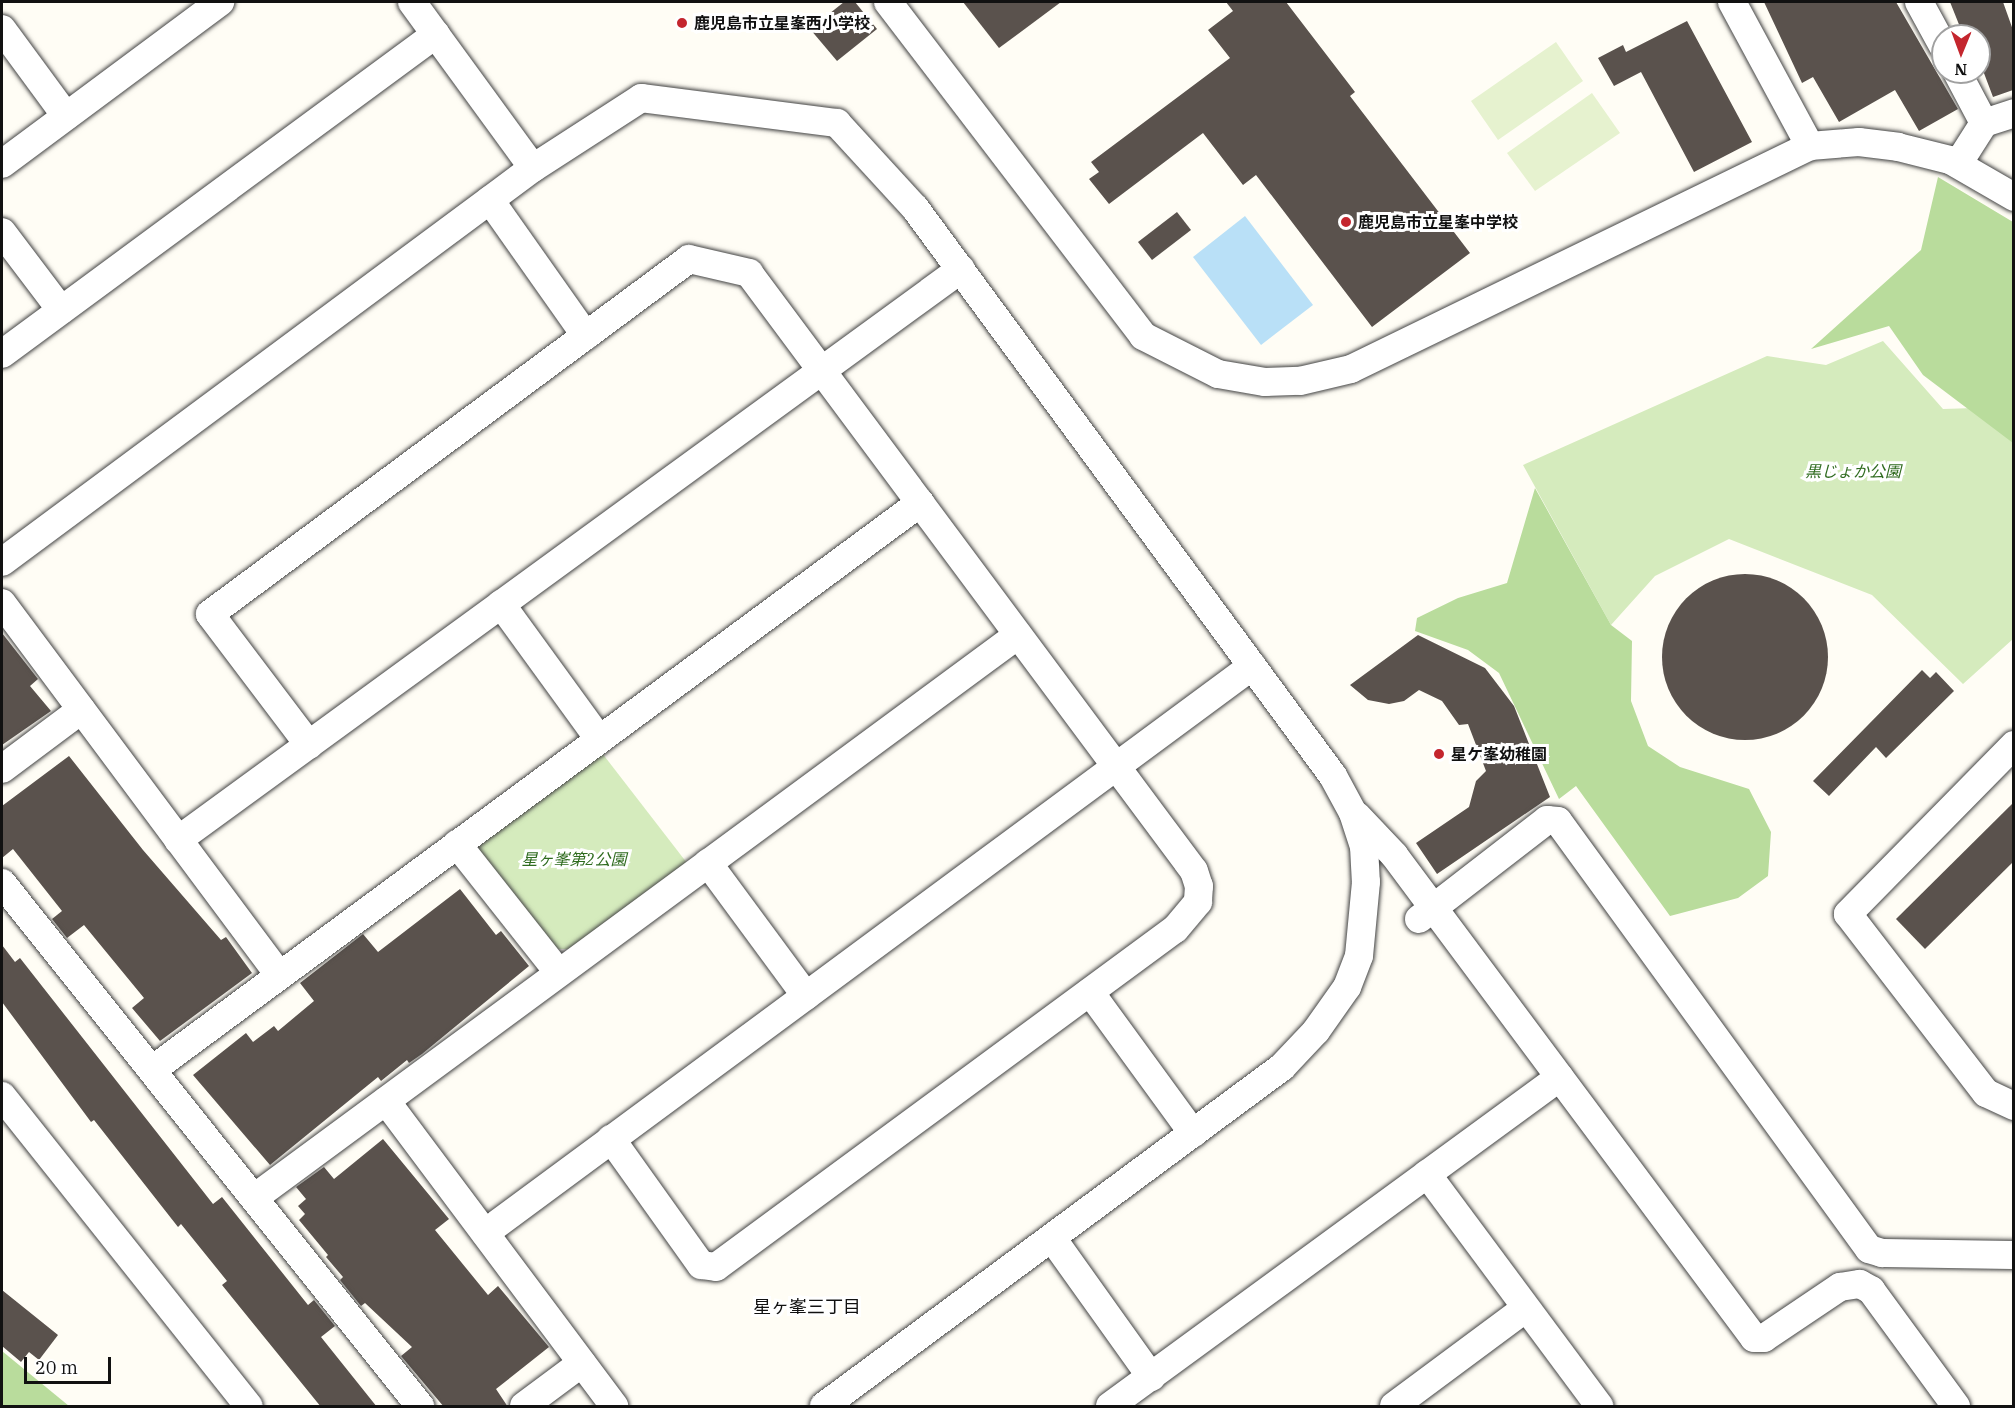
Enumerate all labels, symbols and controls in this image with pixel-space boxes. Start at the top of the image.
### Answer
place label: 鹿児島市立星峯西小学校 [694,13,870,33]
marker: 鹿児島市立星峯西小学校 [675,16,689,30]
north arrow [1931,24,1991,84]
text: N [1954,60,1967,80]
place label: 鹿児島市立星峯中学校 [1358,212,1518,232]
marker: 鹿児島市立星峯中学校 [1339,215,1353,229]
park label: 黒じょか公園 [1805,461,1901,481]
place label: 星ケ峯幼稚園 [1451,744,1547,764]
marker: 星ケ峯幼稚園 [1432,747,1446,761]
park label: 星ヶ峯第2公園 [522,849,626,869]
district label: 星ヶ峯三丁目 [753,1296,861,1318]
scale bar [27,1345,114,1383]
text: 20 m [35,1356,78,1379]

